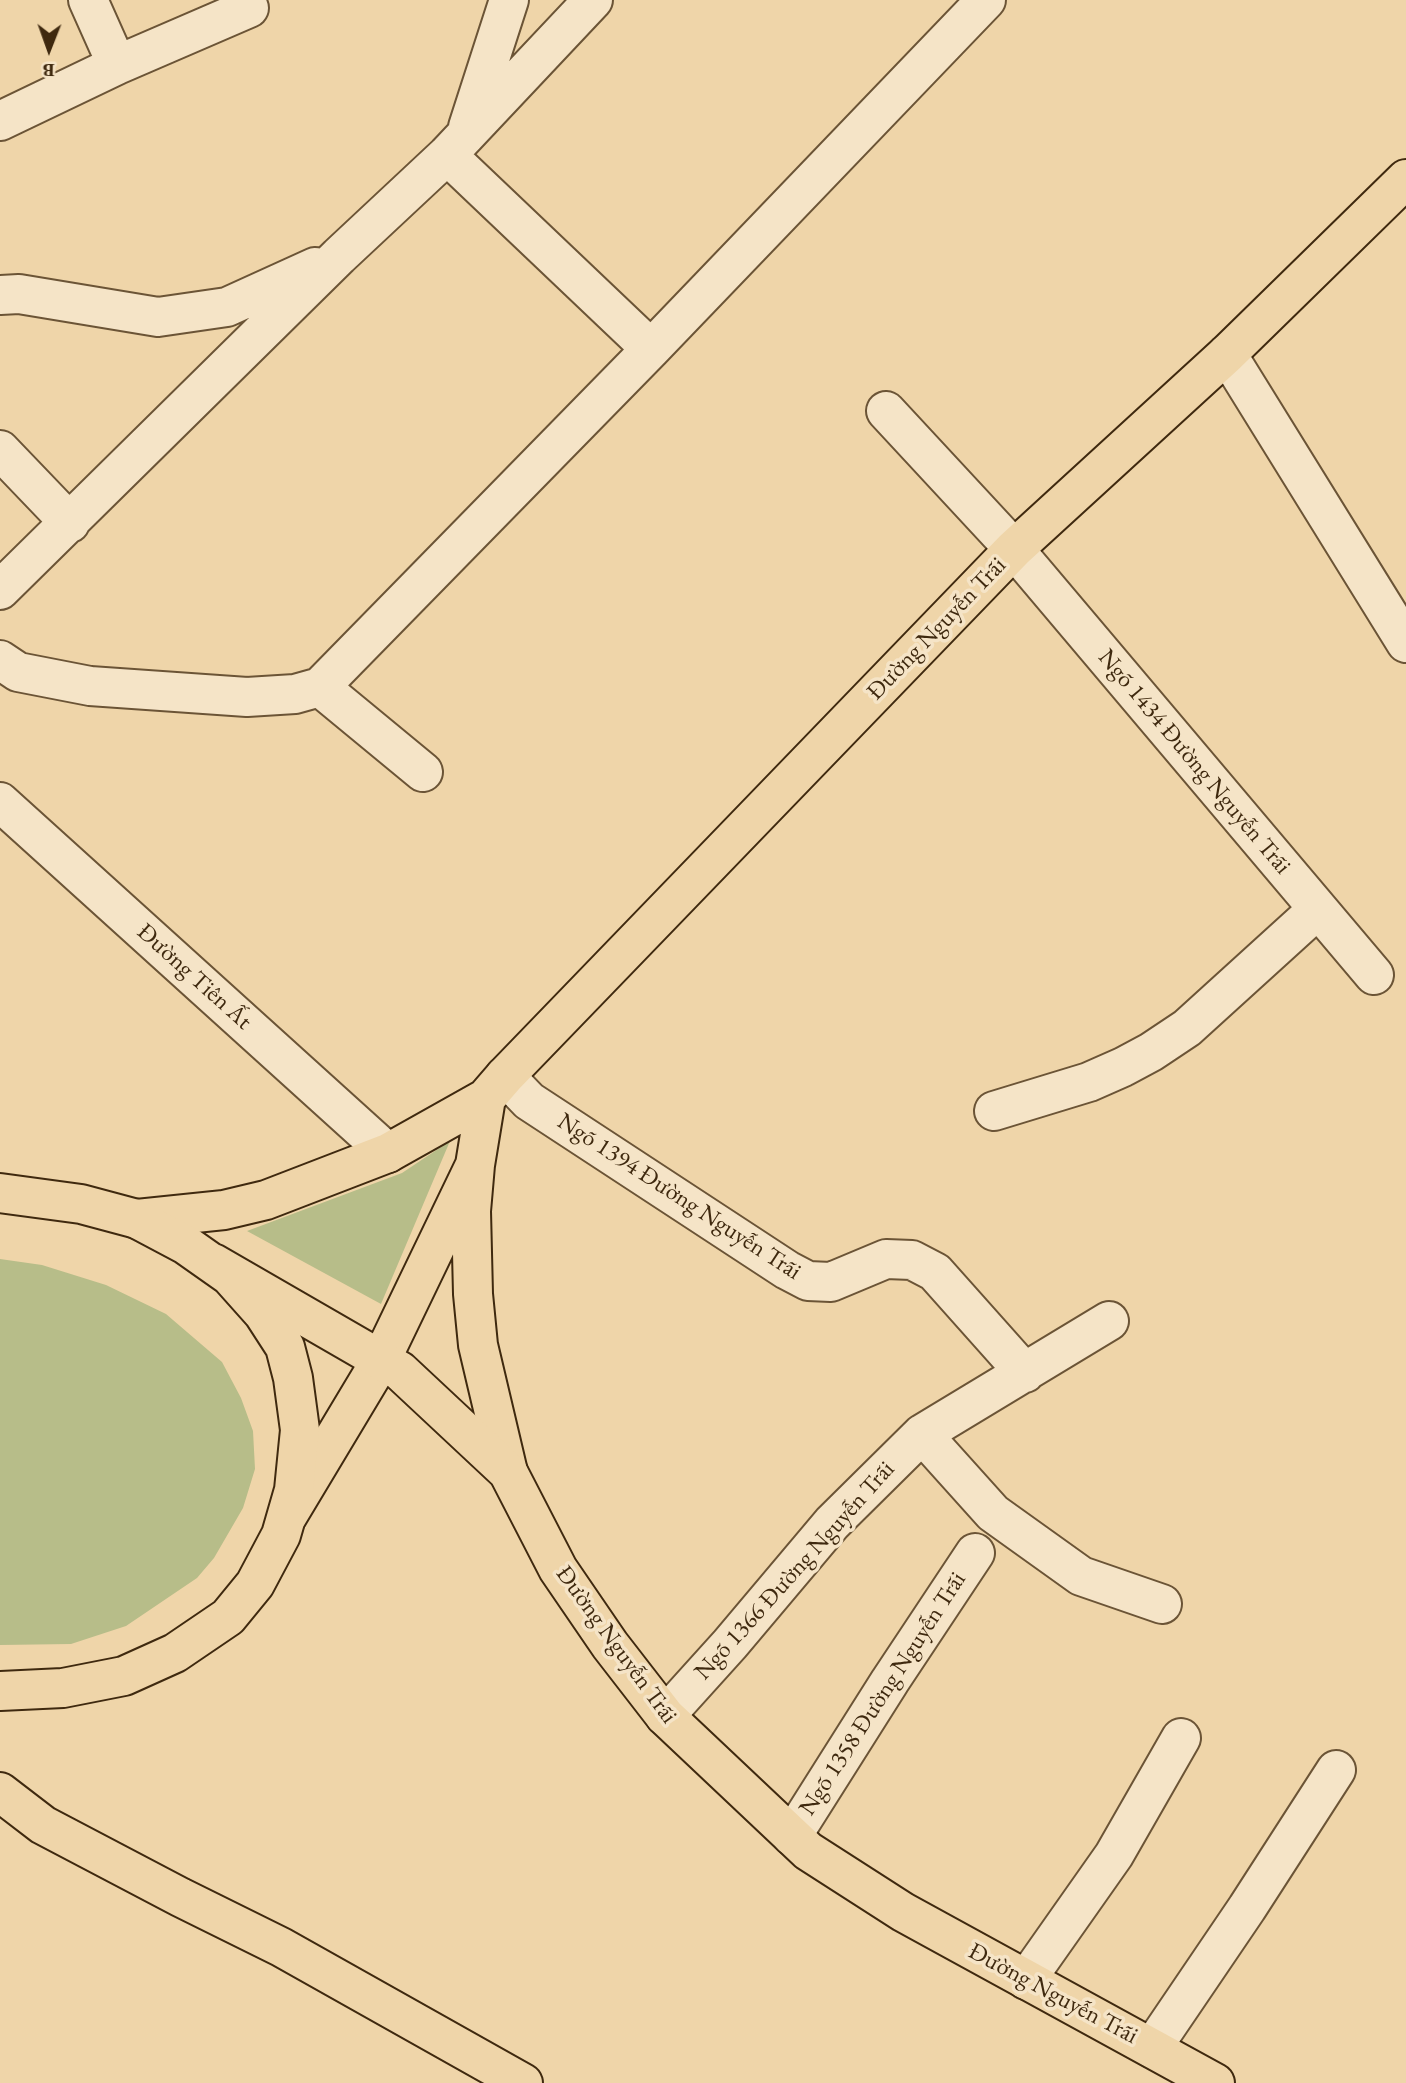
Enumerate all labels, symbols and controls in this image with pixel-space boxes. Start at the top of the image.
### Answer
north arrow [14,14,84,84]
text: B [42,58,55,83]
street label: Đường Nguyễn Trãi [861,552,1013,706]
street label: Ngõ 1434 Đường Nguyễn Trãi [1091,644,1297,880]
street label: Đường Tiên Ất [131,918,257,1036]
street label: Ngõ 1394 Đường Nguyễn Trãi [552,1107,806,1287]
street label: Ngõ 1366 Đường Nguyễn Trãi [689,1456,901,1686]
street label: Đường Nguyễn Trãi [549,1561,683,1729]
street label: Ngõ 1358 Đường Nguyễn Trãi [793,1567,973,1821]
street label: Đường Nguyễn Trãi [963,1937,1143,2051]

